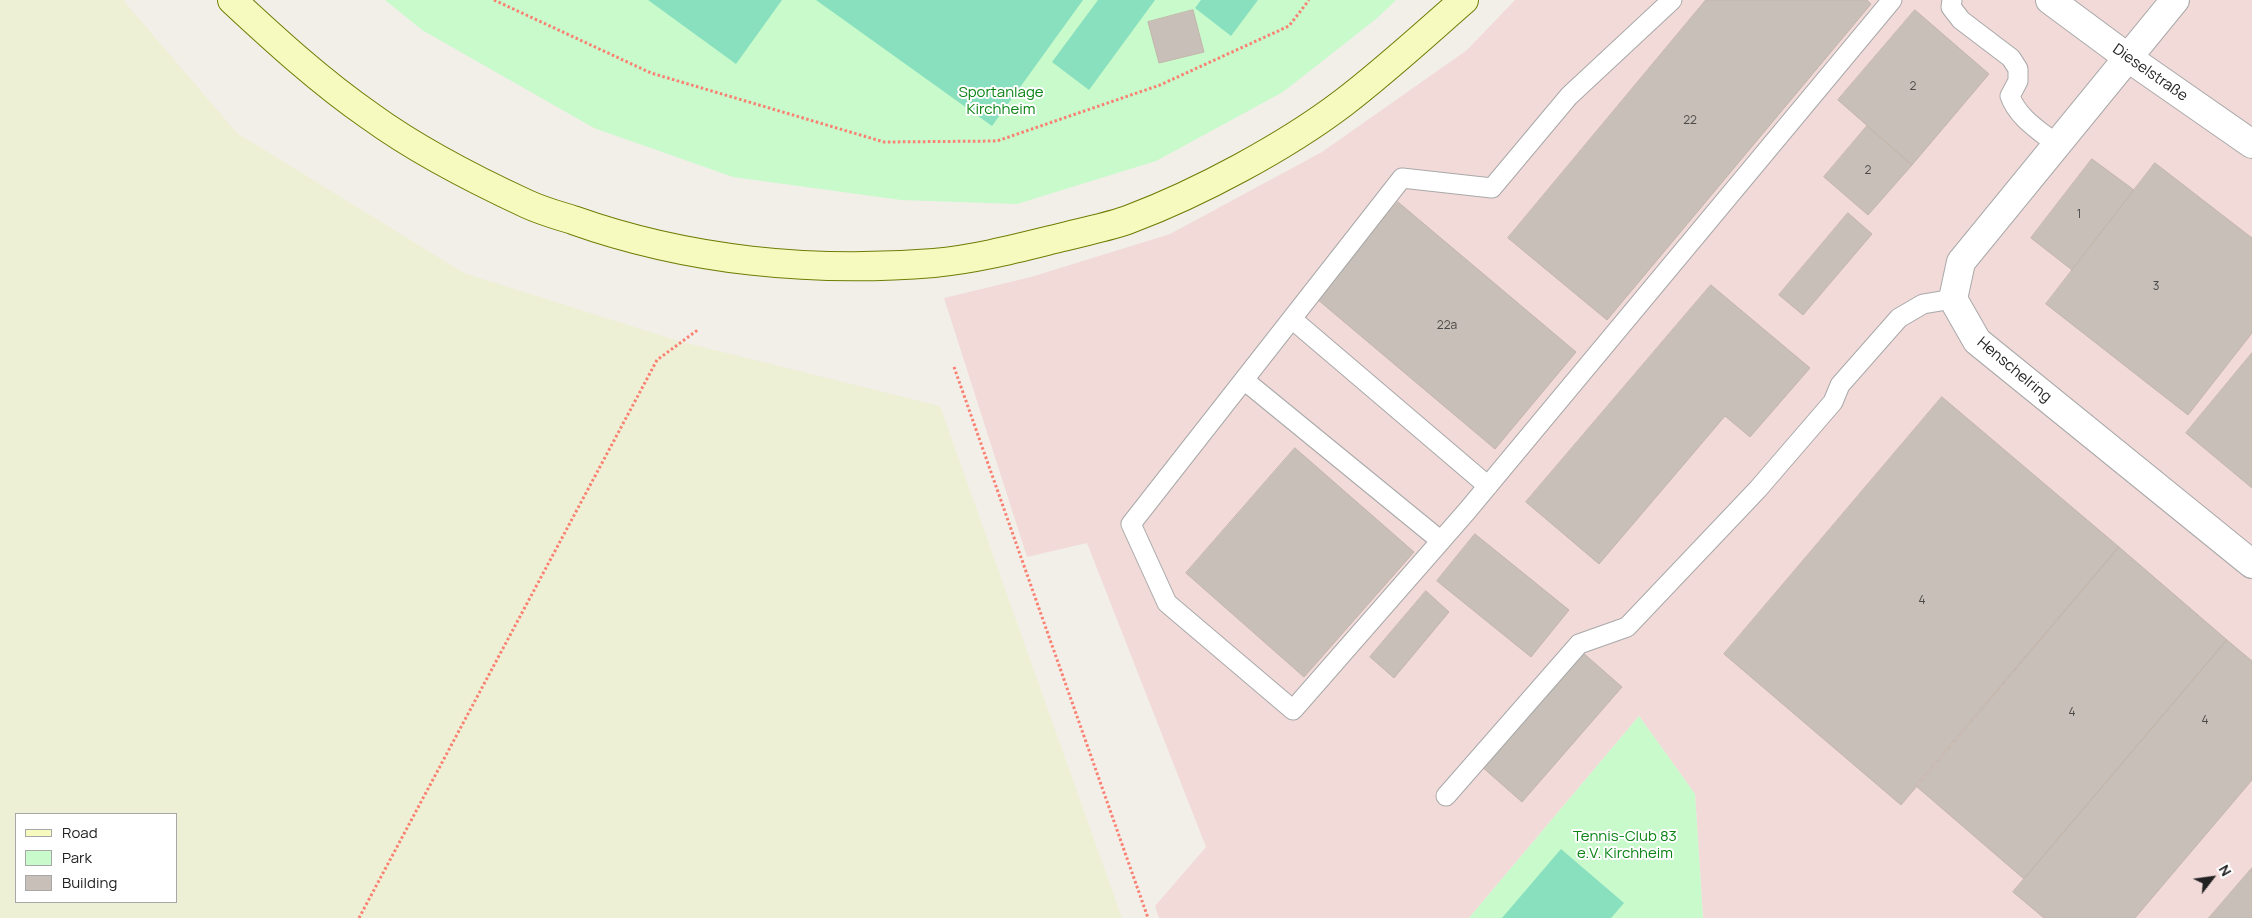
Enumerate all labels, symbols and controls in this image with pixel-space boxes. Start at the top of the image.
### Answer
street label: Dieselstraße [2109,41,2191,105]
house number: 2 [1910,80,1916,94]
park label: Sportanlage Kirchheim [958,84,1044,119]
house number: 22 [1683,114,1697,128]
house number: 2 [1865,164,1871,178]
house number: 1 [2077,208,2081,222]
house number: 3 [2153,280,2159,294]
house number: 22a [1437,319,1457,333]
street label: Henschelring [1973,334,2055,406]
house number: 4 [1918,594,1926,608]
house number: 4 [2068,706,2076,720]
house number: 4 [2201,714,2209,728]
legend [15,813,178,903]
text: Road [62,822,98,843]
park label: Tennis-Club 83 e.V. Kirchheim [1573,828,1677,863]
text: Park [62,847,92,868]
north arrow [2187,853,2237,903]
text: N [2215,861,2236,879]
text: Building [62,872,117,893]

